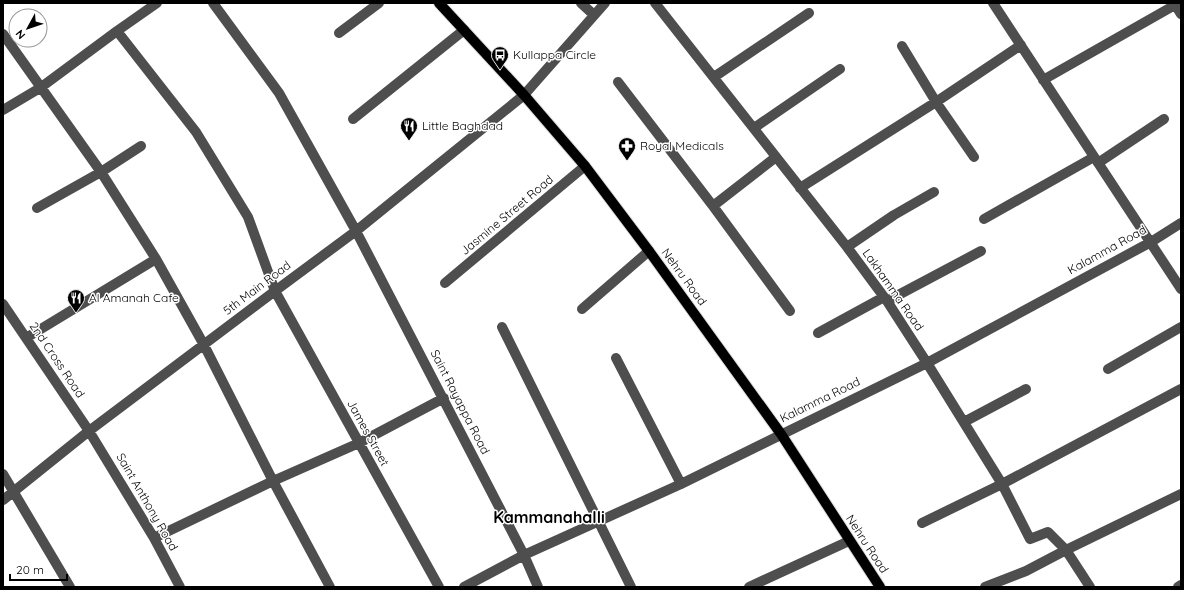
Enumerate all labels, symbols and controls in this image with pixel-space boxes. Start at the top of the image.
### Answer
north arrow [8,8,48,48]
text: N [12,27,28,42]
bus stop icon: Kullappa Circle [490,45,510,70]
place label: Kullappa Circle [513,47,596,62]
restaurant icon: Little Baghdad [399,116,419,141]
place label: Little Baghdad [422,118,503,133]
pharmacy icon: Royal Medicals [617,136,637,161]
place label: Royal Medicals [640,138,724,153]
street label: Jasmine Street Road [457,172,556,258]
street label: Kalamma Road [1065,222,1149,277]
street label: Nehru Road [659,245,710,308]
street label: Lakhamma Road [860,246,927,333]
street label: 5th Main Road [220,257,293,318]
restaurant icon: Al Amanah Cafe [66,288,86,313]
place label: Al Amanah Cafe [89,290,179,305]
street label: 2nd Cross Road [27,319,88,400]
street label: Saint Rayappa Road [428,347,493,456]
street label: Kalamma Road [777,374,862,425]
street label: James Street [344,397,393,469]
street label: Saint Anthony Road [113,450,182,553]
district label: Kammanahalli [493,507,605,527]
street label: Nehru Road [843,512,892,576]
scale bar [10,556,67,582]
text: 20 m [16,562,44,577]

